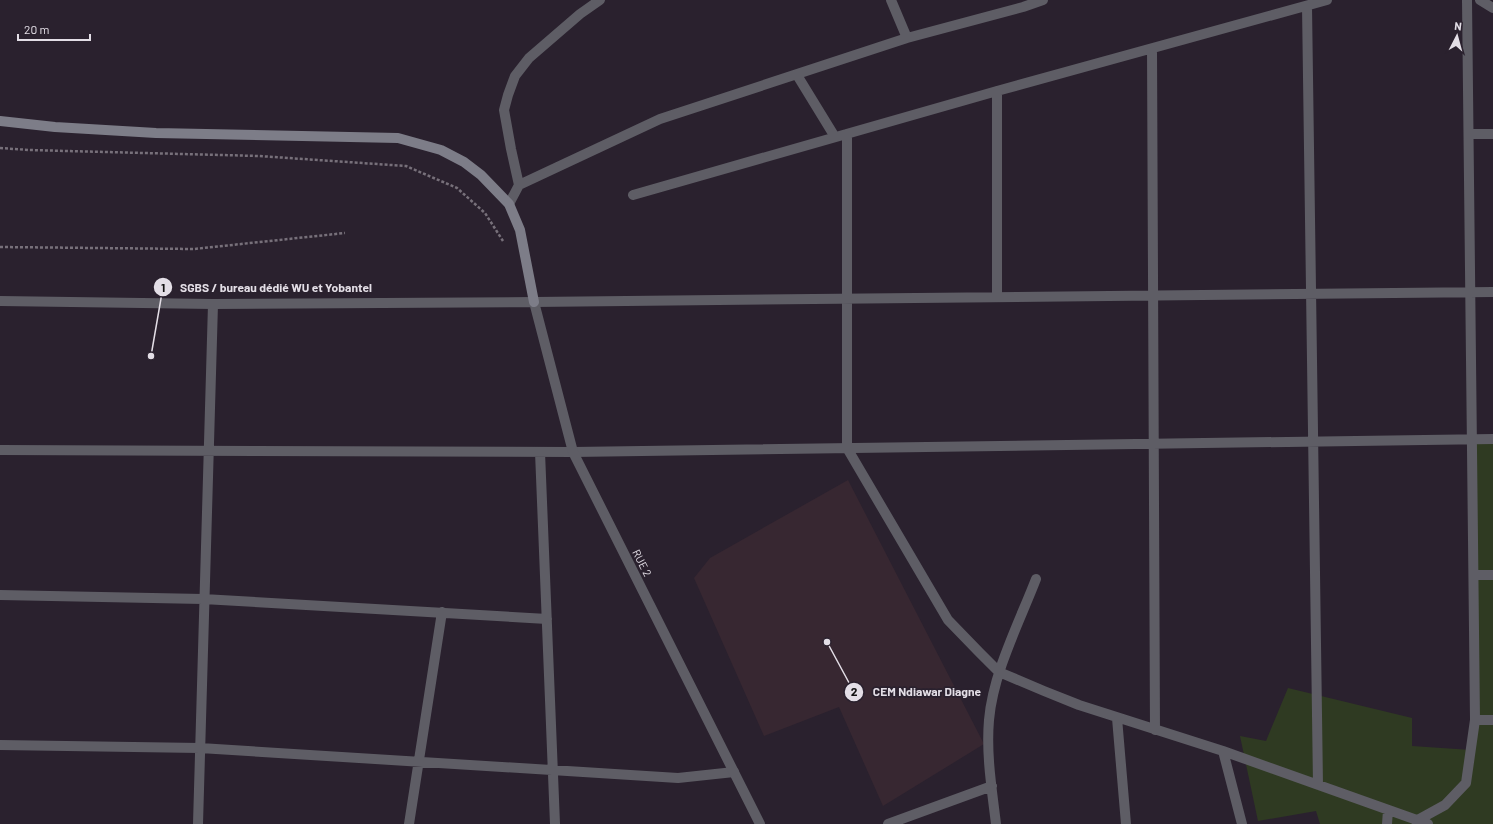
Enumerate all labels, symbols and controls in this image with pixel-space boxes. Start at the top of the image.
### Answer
scale bar [18,16,90,42]
north arrow [1437,16,1477,56]
text: N [1454,19,1462,32]
text: 20 m [24,22,50,36]
callout: SGBS / bureau dédié WU et Yobantel [153,275,380,299]
text: 1 [161,280,165,294]
text: SGBS / bureau dédié WU et Yobantel [180,280,372,294]
street label: RUE 2 [630,547,655,579]
callout: CEM Ndiawar Diagne [844,680,989,704]
text: 2 [851,684,858,698]
text: CEM Ndiawar Diagne [873,684,982,698]

